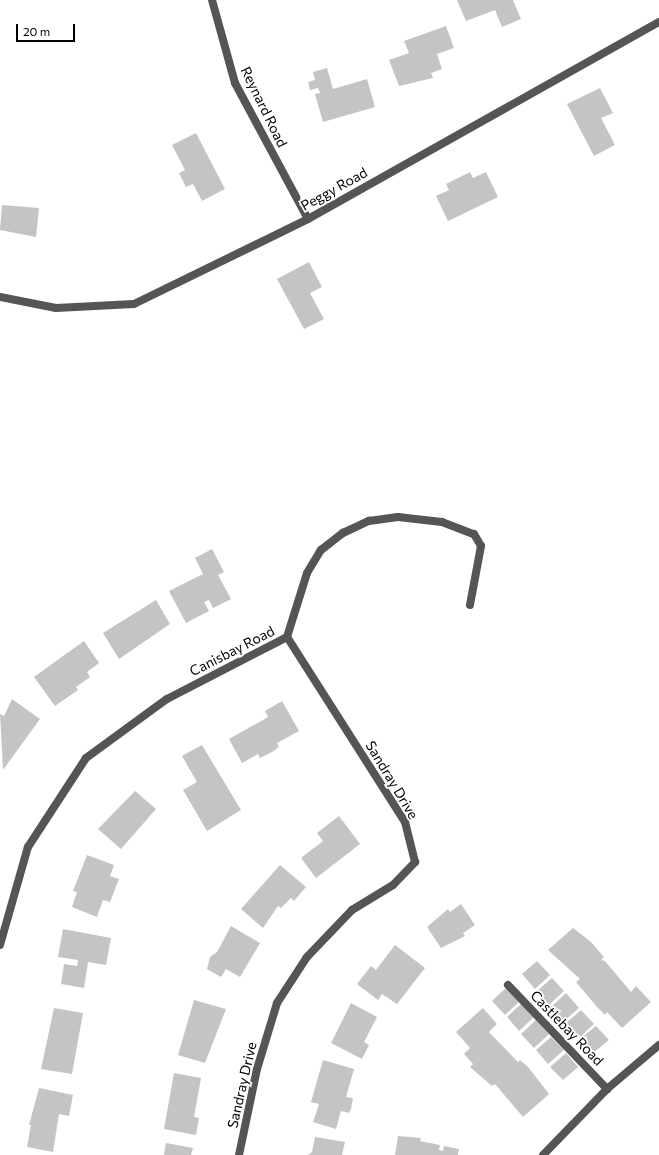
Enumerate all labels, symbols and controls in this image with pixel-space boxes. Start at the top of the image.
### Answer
scale bar [18,16,77,42]
text: 20 m [23,24,50,38]
street label: Reynard Road [237,64,291,150]
street label: Peggy Road [298,164,370,214]
street label: Canisbay Road [187,622,277,680]
street label: Sandray Drive [362,738,422,822]
street label: Castlebay Road [527,987,607,1069]
street label: Sandray Drive [224,1040,260,1130]

